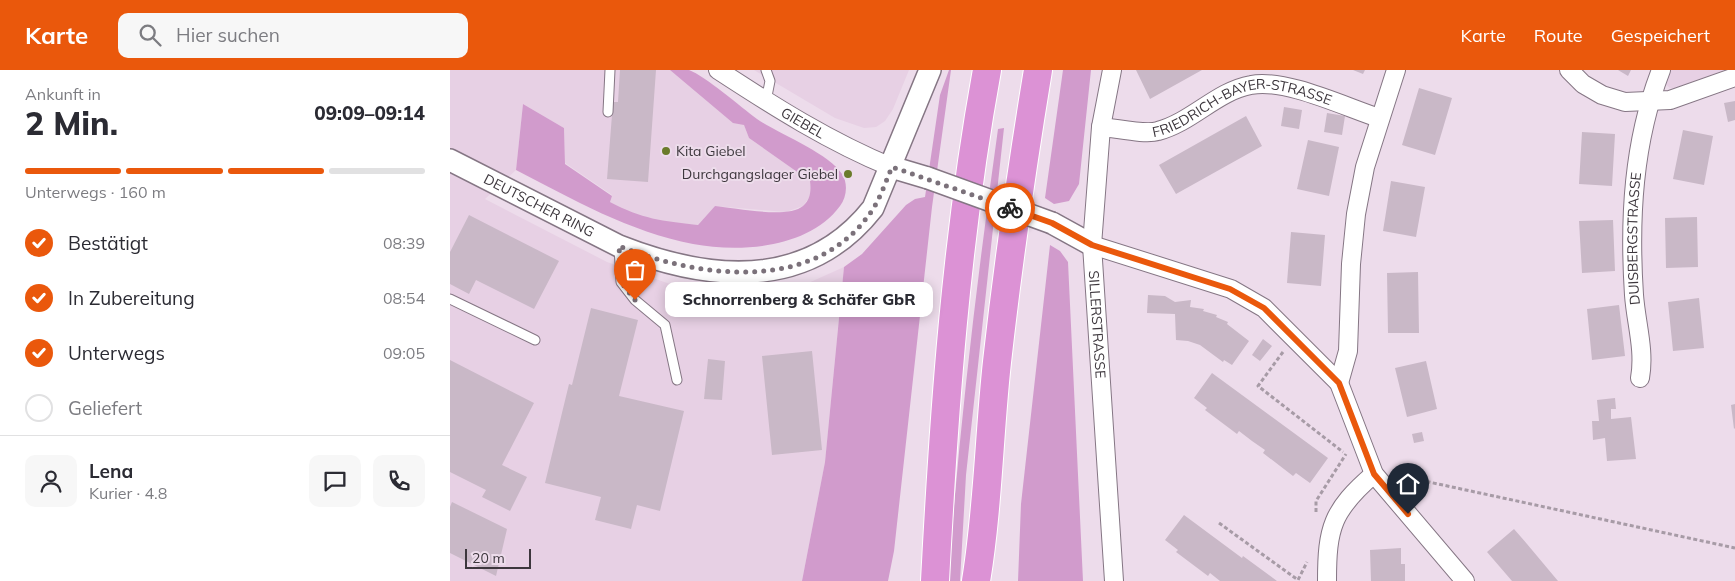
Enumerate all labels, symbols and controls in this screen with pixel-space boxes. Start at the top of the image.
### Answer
search box [118,13,468,58]
text: Karte [25,20,88,50]
icon: search [136,21,164,49]
text: Hier suchen [176,23,280,47]
text: Karte [1461,24,1506,47]
text: Route [1534,24,1583,47]
text: Gespeichert [1611,24,1710,47]
street label: FRIEDRICH-BAYER-STRASSE [1150,75,1334,141]
text: Ankunft in [25,84,101,104]
text: 09:09–09:14 [314,101,425,125]
text: 2 Min. [25,103,118,143]
street label: GIEBEL [778,103,828,143]
place label: Kita Giebel [676,142,746,160]
marker: Kita Giebel [660,145,672,157]
place label: Durchgangslager Giebel [682,165,838,183]
marker: Durchgangslager Giebel [842,168,854,180]
street label: DEUTSCHER RING [481,170,597,241]
street label: DUISBERGSTRASSE [1623,171,1645,306]
text: Unterwegs · 160 m [25,182,166,202]
courier [985,183,1035,233]
icon: bike [996,194,1024,222]
icon: check [25,229,53,257]
text: Bestätigt [68,231,148,255]
text: 08:39 [383,233,425,253]
pin [614,249,656,300]
icon: bag [621,256,649,284]
street label: SILLERSTRASSE [1085,270,1110,379]
callout: Schnorrenberg & Schäfer GbR [665,282,932,318]
icon: check [25,284,53,312]
text: In Zubereitung [68,286,195,310]
text: 08:54 [383,288,425,308]
text: Schnorrenberg & Schäfer GbR [682,289,916,309]
icon: check [25,339,53,367]
text: Unterwegs [68,341,165,365]
text: 09:05 [383,343,425,363]
text: Geliefert [68,396,142,420]
button: person [25,455,77,507]
button: chat [309,455,361,507]
button: phone [373,455,425,507]
text: Lena [89,459,133,483]
pin [1387,463,1429,514]
icon: home [1394,470,1422,498]
text: Kurier · 4.8 [89,483,167,503]
scale bar [465,546,531,569]
text: 20 m [472,549,505,567]

